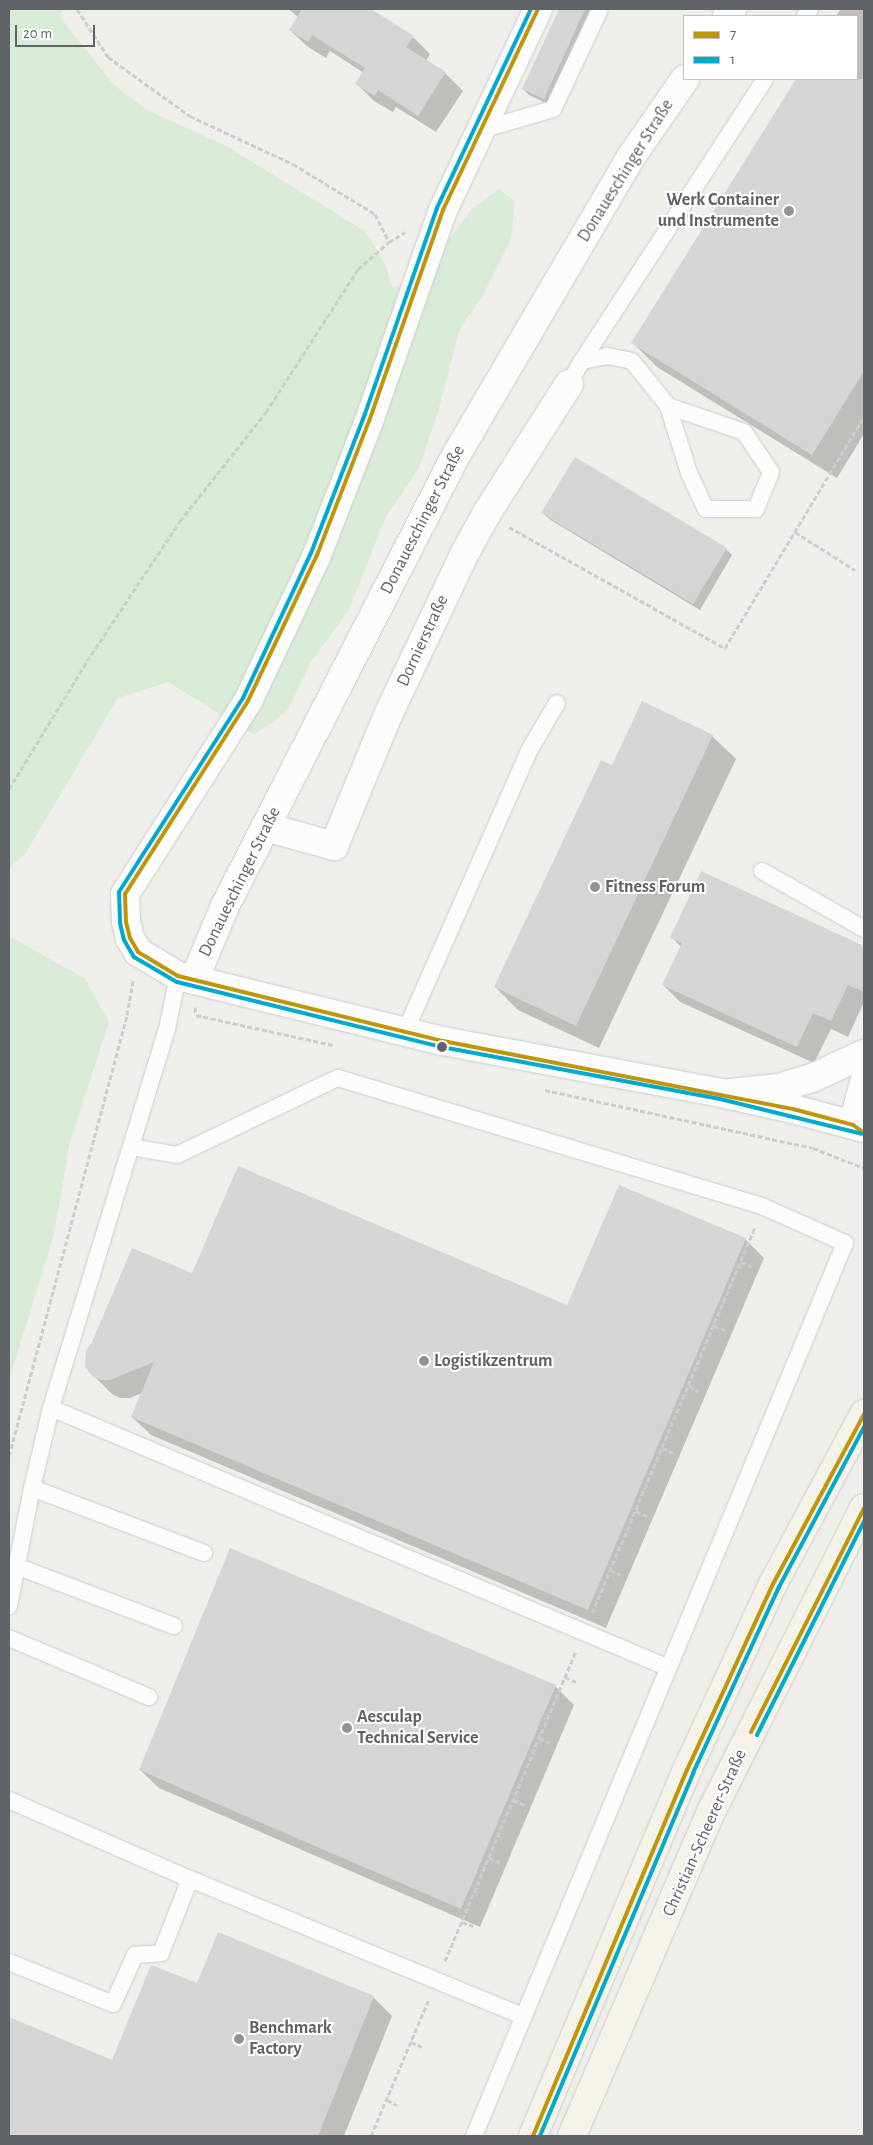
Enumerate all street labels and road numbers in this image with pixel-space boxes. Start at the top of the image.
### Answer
street label: Donaueschinger Straße [573,96,679,246]
street label: Donaueschinger Straße [376,442,470,598]
street label: Dornierstraße [392,592,454,690]
street label: Donaueschinger Straße [194,803,286,961]
street label: Christian-Scheerer-Straße [658,1746,752,1920]

